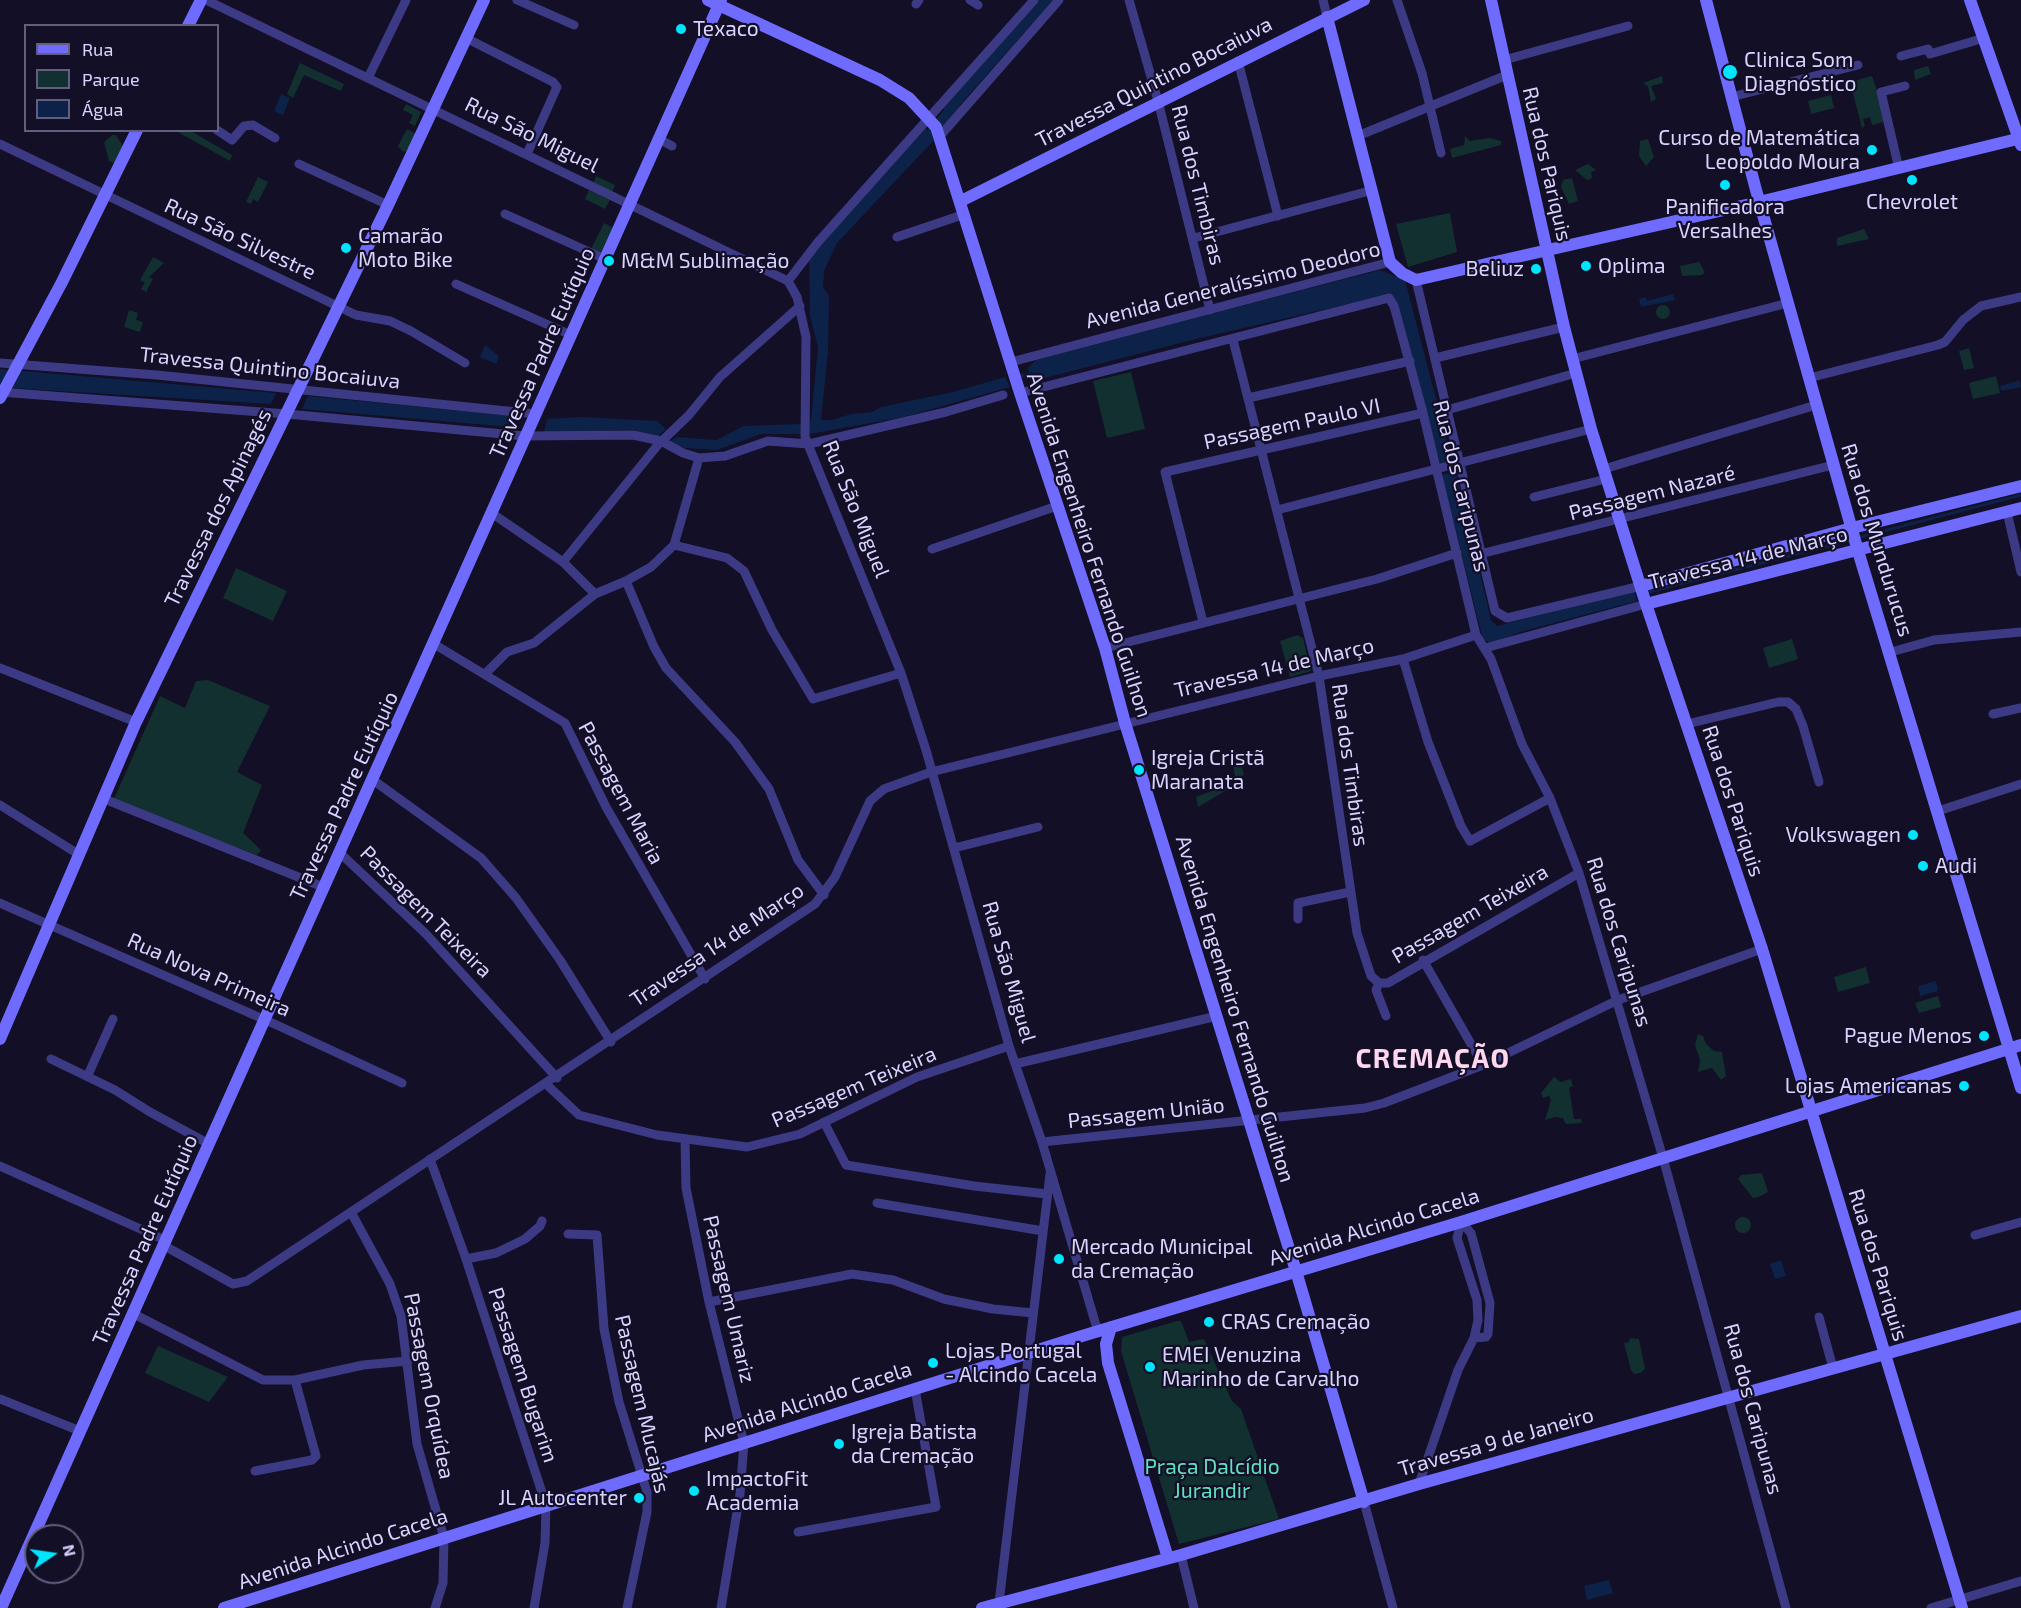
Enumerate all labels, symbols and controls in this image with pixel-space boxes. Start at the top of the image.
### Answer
street label: Travessa Quintino Bocaiuva [1032,11,1276,153]
place label: Texaco [693,16,759,42]
marker: Texaco [674,22,688,36]
legend [24,24,219,132]
text: Rua [82,38,113,60]
place label: Clinica Som Diagnóstico [1744,47,1856,97]
marker: Clinica Som Diagnóstico [1721,63,1739,81]
text: Parque [82,68,140,90]
street label: Rua dos Pariquis [1517,84,1577,244]
street label: Rua São Miguel [461,92,603,178]
text: Água [82,98,123,120]
street label: Rua dos Timbiras [1166,102,1230,268]
place label: Curso de Matemática Leopoldo Moura [1658,125,1860,175]
marker: Curso de Matemática Leopoldo Moura [1865,143,1879,157]
marker: Chevrolet [1905,173,1919,187]
marker: Panificadora Versalhes [1718,178,1732,192]
place label: Chevrolet [1866,189,1958,215]
street label: Rua São Silvestre [160,193,320,285]
place label: Panificadora Versalhes [1665,194,1785,244]
place label: Camarão Moto Bike [358,223,453,273]
street label: Avenida Generalíssimo Deodoro [1083,236,1383,334]
marker: Camarão Moto Bike [339,241,353,255]
street label: Travessa Padre Eutíquio [484,244,600,462]
place label: M&M Sublimação [621,248,790,274]
place label: Oplima [1598,253,1666,279]
marker: M&M Sublimação [602,254,616,268]
place label: Beliuz [1466,256,1524,282]
marker: Oplima [1579,259,1593,273]
marker: Beliuz [1529,262,1543,276]
street label: Travessa Quintino Bocaiuva [138,342,402,394]
street label: Avenida Engenheiro Fernando Guilhon [1021,369,1157,721]
street label: Passagem Paulo VI [1202,393,1382,455]
street label: Rua dos Caripunas [1427,397,1495,575]
street label: Travessa dos Apinagés [159,405,277,611]
street label: Rua São Miguel [817,437,895,581]
street label: Rua dos Mundurucus [1836,441,1918,639]
street label: Passagem Nazaré [1566,460,1738,526]
street label: Travessa 14 de Março [1646,521,1850,595]
street label: Travessa 14 de Março [1172,633,1376,703]
street label: Rua dos Timbiras [1326,682,1374,848]
street label: Travessa Padre Eutíquio [284,687,404,905]
street label: Passagem Maria [573,717,669,869]
street label: Rua dos Pariquis [1697,722,1769,880]
place label: Igreja Cristã Maranata [1151,745,1265,795]
marker: Igreja Cristã Maranata [1132,763,1146,777]
place label: Volkswagen [1786,822,1901,848]
marker: Volkswagen [1906,828,1920,842]
street label: Avenida Engenheiro Fernando Guilhon [1170,833,1300,1185]
street label: Passagem Teixeira [355,841,497,983]
place label: Audi [1935,853,1977,879]
street label: Rua dos Caripunas [1581,854,1657,1030]
street label: Passagem Teixeira [1387,859,1553,969]
marker: Audi [1916,859,1930,873]
street label: Travessa 14 de Março [625,877,809,1013]
street label: Rua São Miguel [977,898,1041,1046]
street label: Rua Nova Primeira [124,928,294,1022]
place label: Pague Menos [1844,1023,1972,1049]
marker: Pague Menos [1977,1029,1991,1043]
street label: Passagem Teixeira [768,1041,940,1133]
district label: CREMAÇÃO [1355,1043,1511,1075]
place label: Lojas Americanas [1785,1073,1952,1099]
marker: Lojas Americanas [1957,1079,1971,1093]
street label: Passagem União [1066,1092,1226,1134]
street label: Travessa Padre Eutíquio [87,1131,203,1349]
street label: Avenida Alcindo Cacela [1266,1183,1482,1271]
street label: Rua dos Pariquis [1843,1186,1913,1344]
street label: Passagem Umariz [697,1213,761,1385]
place label: Mercado Municipal da Cremação [1071,1234,1253,1284]
marker: Mercado Municipal da Cremação [1052,1252,1066,1266]
street label: Passagem Bugarim [483,1284,563,1466]
street label: Passagem Orquídea [399,1291,459,1481]
place label: CRAS Cremação [1221,1309,1371,1335]
street label: Passagem Mucajás [609,1312,675,1496]
marker: CRAS Cremação [1202,1315,1216,1329]
street label: Rua dos Caripunas [1718,1321,1788,1497]
place label: Lojas Portugal - Alcindo Cacela [945,1338,1097,1388]
place label: EMEI Venuzina Marinho de Carvalho [1162,1342,1359,1392]
street label: Avenida Alcindo Cacela [699,1356,915,1448]
marker: Lojas Portugal - Alcindo Cacela [926,1356,940,1370]
marker: EMEI Venuzina Marinho de Carvalho [1143,1360,1157,1374]
street label: Travessa 9 de Janeiro [1395,1402,1597,1482]
place label: Igreja Batista da Cremação [851,1419,977,1469]
marker: Igreja Batista da Cremação [832,1437,846,1451]
park label: Praça Dalcídio Jurandir [1144,1454,1280,1504]
place label: ImpactoFit Academia [706,1466,808,1516]
marker: ImpactoFit Academia [687,1484,701,1498]
place label: JL Autocenter [498,1485,627,1511]
marker: JL Autocenter [632,1491,646,1505]
street label: Avenida Alcindo Cacela [235,1503,451,1595]
north arrow [24,1524,84,1584]
text: N [60,1543,81,1558]

